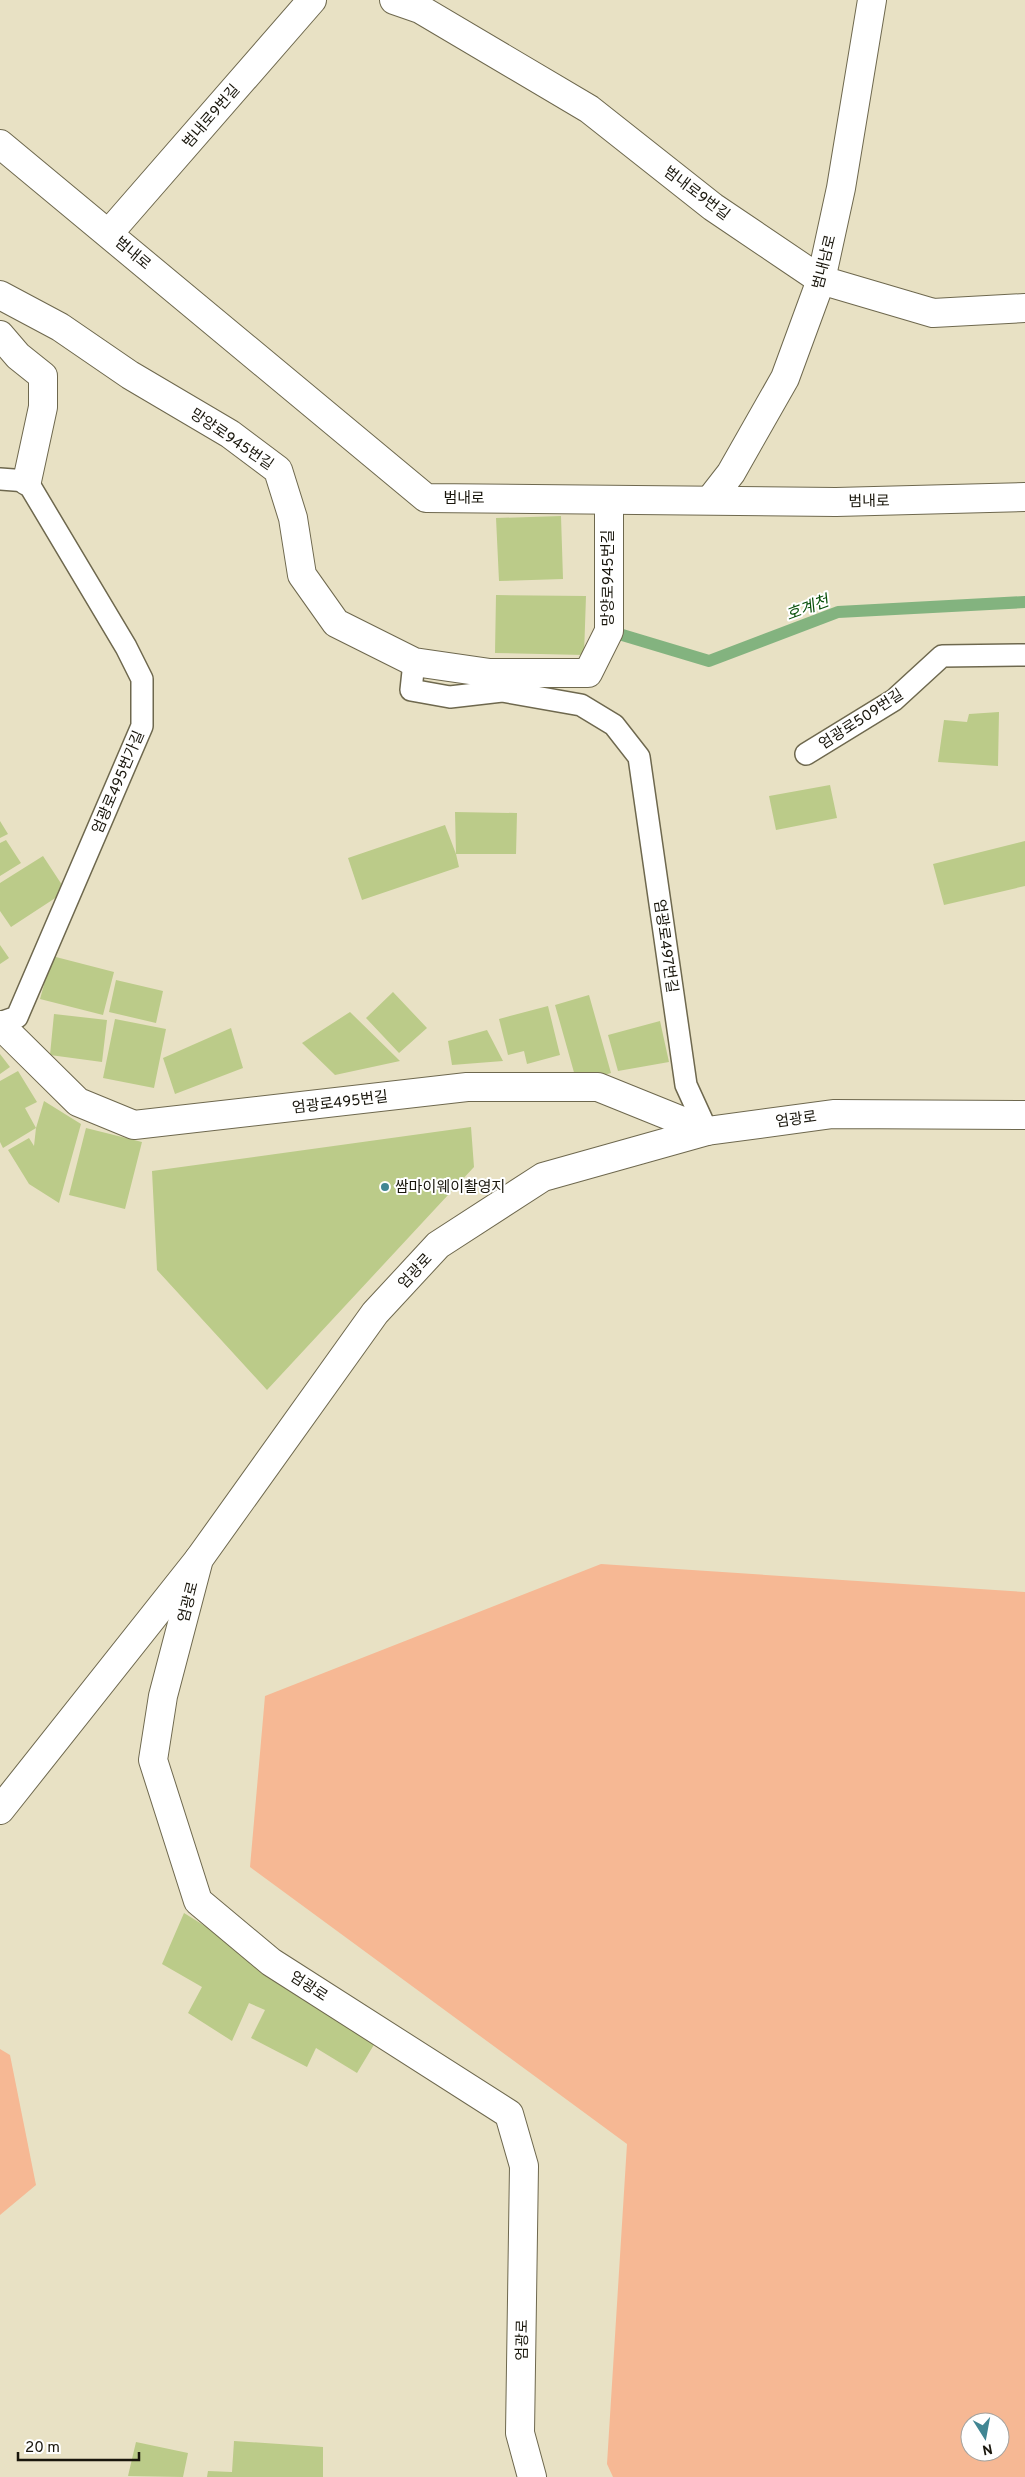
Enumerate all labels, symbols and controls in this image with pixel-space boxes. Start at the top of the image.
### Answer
street label: 범내로9번길 [179,81,245,153]
street label: 범내로9번길 [659,163,733,225]
street label: 범내남로 [810,233,841,291]
street label: 범내로 [110,234,154,275]
street label: 망양로945번길 [186,405,277,475]
street label: 범내로 [443,490,485,509]
street label: 범내로 [848,493,890,512]
street label: 망양로945번길 [600,530,619,626]
water label: 호계천 [784,591,834,626]
street label: 엄광로509번길 [816,686,908,755]
street label: 엄광로495번가길 [89,728,150,837]
street label: 엄광로497번길 [649,898,680,994]
street label: 엄광로495번길 [291,1088,389,1119]
street label: 엄광로 [774,1108,818,1133]
place label: 쌈마이웨이촬영지 [395,1179,505,1198]
marker: 쌈마이웨이촬영지 [379,1181,391,1193]
street label: 엄광로 [395,1250,437,1294]
street label: 엄광로 [175,1580,204,1625]
street label: 엄광로 [286,1968,331,2007]
street label: 엄광로 [514,2319,533,2361]
north arrow [960,2412,1010,2462]
scale bar [18,2430,139,2462]
text: 20 m [25,2439,60,2458]
text: N [981,2439,994,2458]

